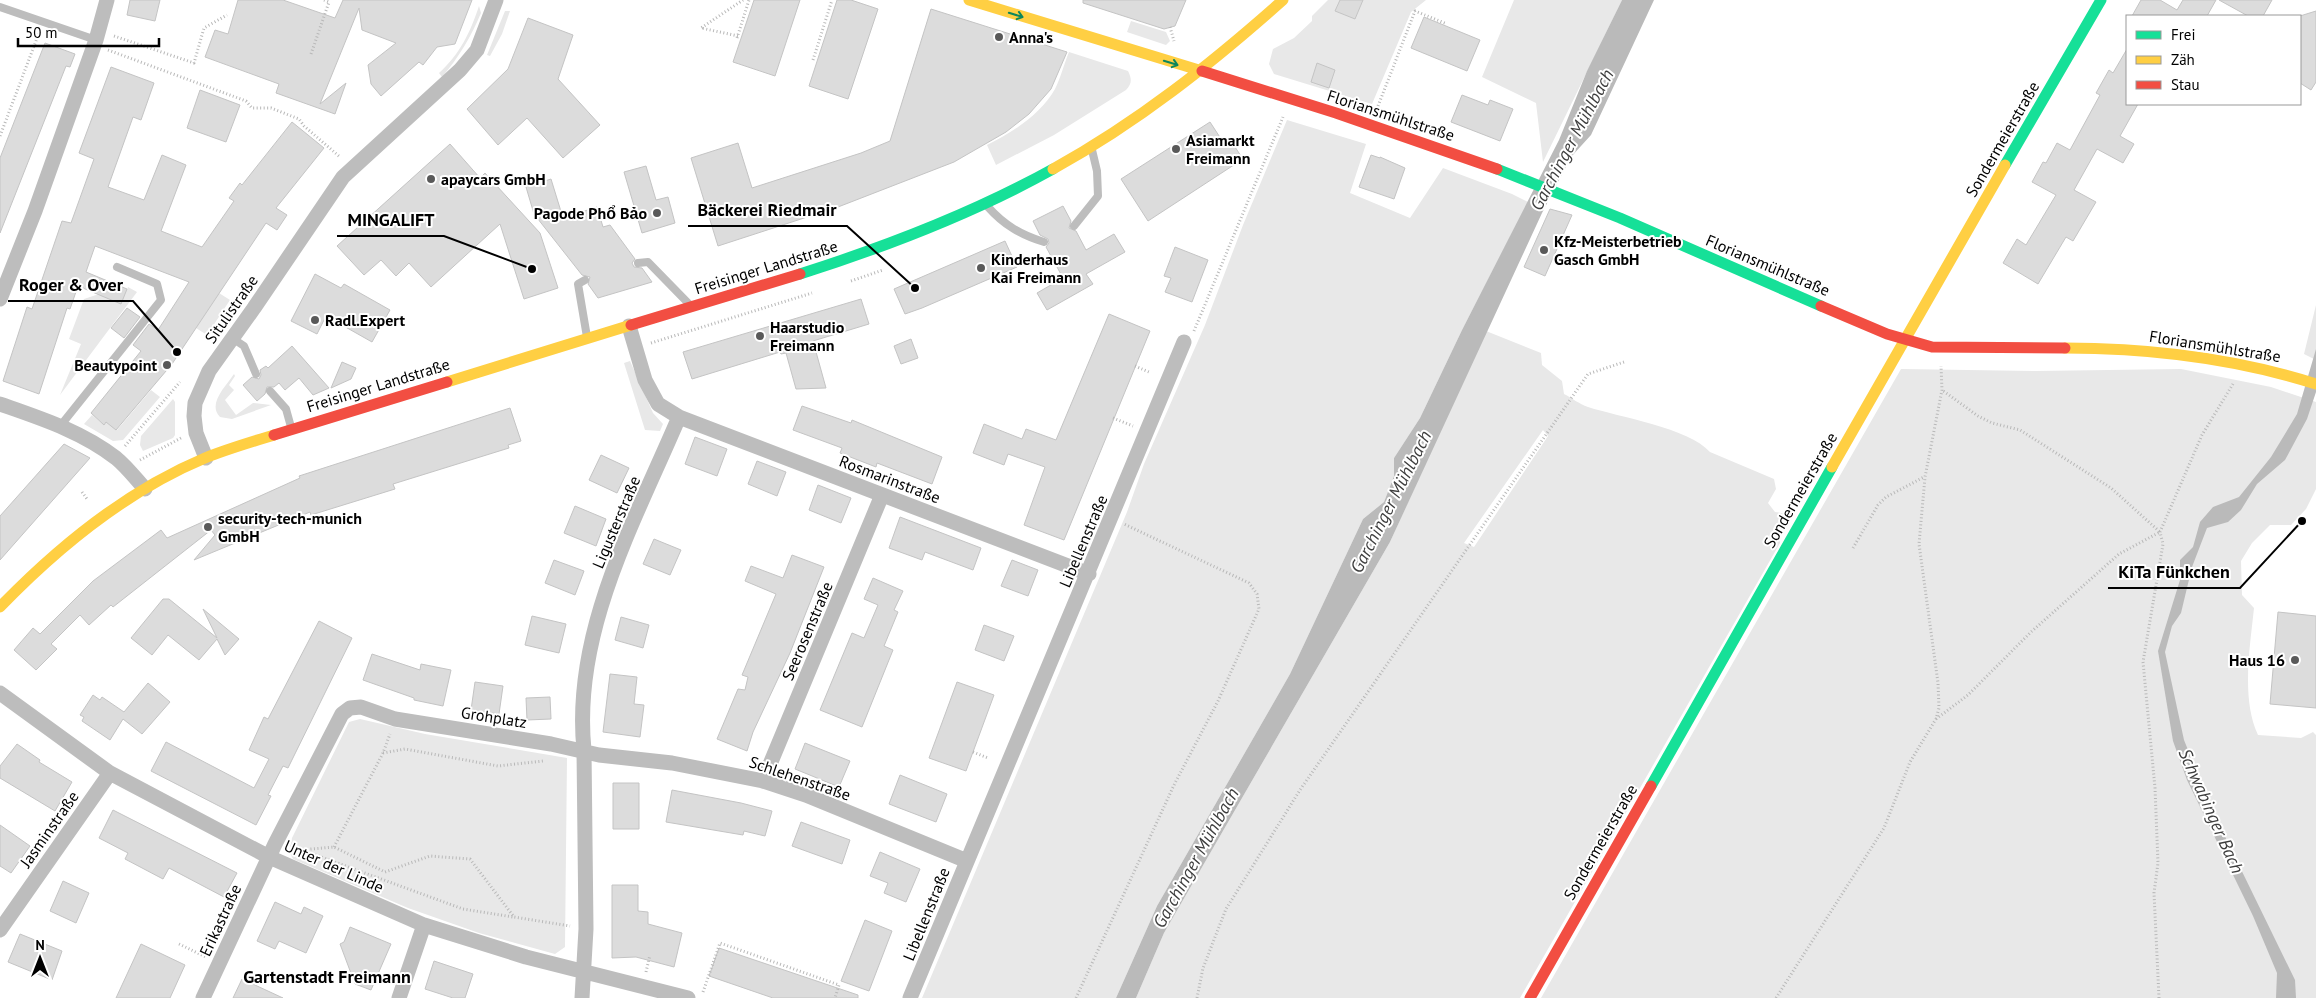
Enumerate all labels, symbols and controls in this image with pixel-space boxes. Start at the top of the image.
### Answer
one-way arrow [1008,10,1024,20]
scale bar [18,15,159,47]
legend [2126,15,2301,105]
text: 50 m [25,23,58,42]
text: Frei [2171,25,2196,44]
place label: Anna's [1009,27,1053,47]
marker: Anna's [993,31,1005,43]
text: Zäh [2171,50,2195,69]
one-way arrow [1163,59,1178,68]
water label: Garchinger Mühlbach [1525,65,1619,214]
text: Stau [2171,75,2200,94]
street label: Sondermeierstraße [1961,78,2043,200]
street label: Floriansmühlstraße [1325,85,1457,145]
place label: Asiamarkt Freimann [1186,130,1255,168]
marker: Asiamarkt Freimann [1170,143,1182,155]
place label: apaycars GmbH [441,169,546,189]
marker: apaycars GmbH [425,173,437,185]
callout: Bäckerei Riedmair [688,193,847,226]
text: Bäckerei Riedmair [697,198,837,221]
callout: MINGALIFT [337,203,444,236]
place label: Pagode Phổ Bảo [534,203,647,223]
marker: Pagode Phổ Bảo [651,207,663,219]
text: MINGALIFT [348,208,435,231]
street label: Floriansmühlstraße [1703,230,1833,300]
place label: Kfz-Meisterbetrieb Gasch GmbH [1554,231,1682,269]
street label: Freisinger Landstraße [692,236,840,298]
marker: Kfz-Meisterbetrieb Gasch GmbH [1538,244,1550,256]
place label: Kinderhaus Kai Freimann [991,249,1081,287]
marker: Kinderhaus Kai Freimann [975,262,987,274]
callout: Roger & Over [8,268,133,301]
street label: Situlistraße [200,271,262,347]
text: Roger & Over [19,273,124,296]
place label: Radl.Expert [325,310,405,330]
marker: Radl.Expert [309,314,321,326]
place label: Haarstudio Freimann [770,317,845,355]
street label: Floriansmühlstraße [2148,326,2282,366]
marker: Haarstudio Freimann [754,330,766,342]
street label: Freisinger Landstraße [304,354,452,416]
place label: Beautypoint [74,355,157,375]
marker: Beautypoint [161,359,173,371]
water label: Garchinger Mühlbach [1345,427,1436,577]
street label: Sondermeierstraße [1759,429,1841,551]
street label: Rosmarinstraße [837,451,943,507]
street label: Ligusterstraße [588,473,644,571]
street label: Libellenstraße [1055,492,1111,590]
place label: security-tech-munich GmbH [218,508,362,546]
marker: security-tech-munich GmbH [202,521,214,533]
callout: KiTa Fünkchen [2108,555,2240,588]
text: KiTa Fünkchen [2118,560,2230,583]
street label: Seerosenstraße [777,579,837,683]
place label: Haus 16 [2229,650,2285,670]
marker: Haus 16 [2289,654,2301,666]
street label: Grohplatz [460,702,528,732]
water label: Schwabinger Bach [2174,745,2249,877]
street label: Schlehenstraße [747,751,853,805]
street label: Sondermeierstraße [1559,781,1641,903]
water label: Garchinger Mühlbach [1148,784,1244,932]
street label: Jasminstraße [15,787,83,872]
street label: Unter der Linde [281,835,387,897]
street label: Libellenstraße [898,864,954,964]
street label: Erikastraße [195,881,245,959]
north arrow [15,933,65,983]
text: N [35,936,45,954]
district label: Gartenstadt Freimann [243,965,411,988]

